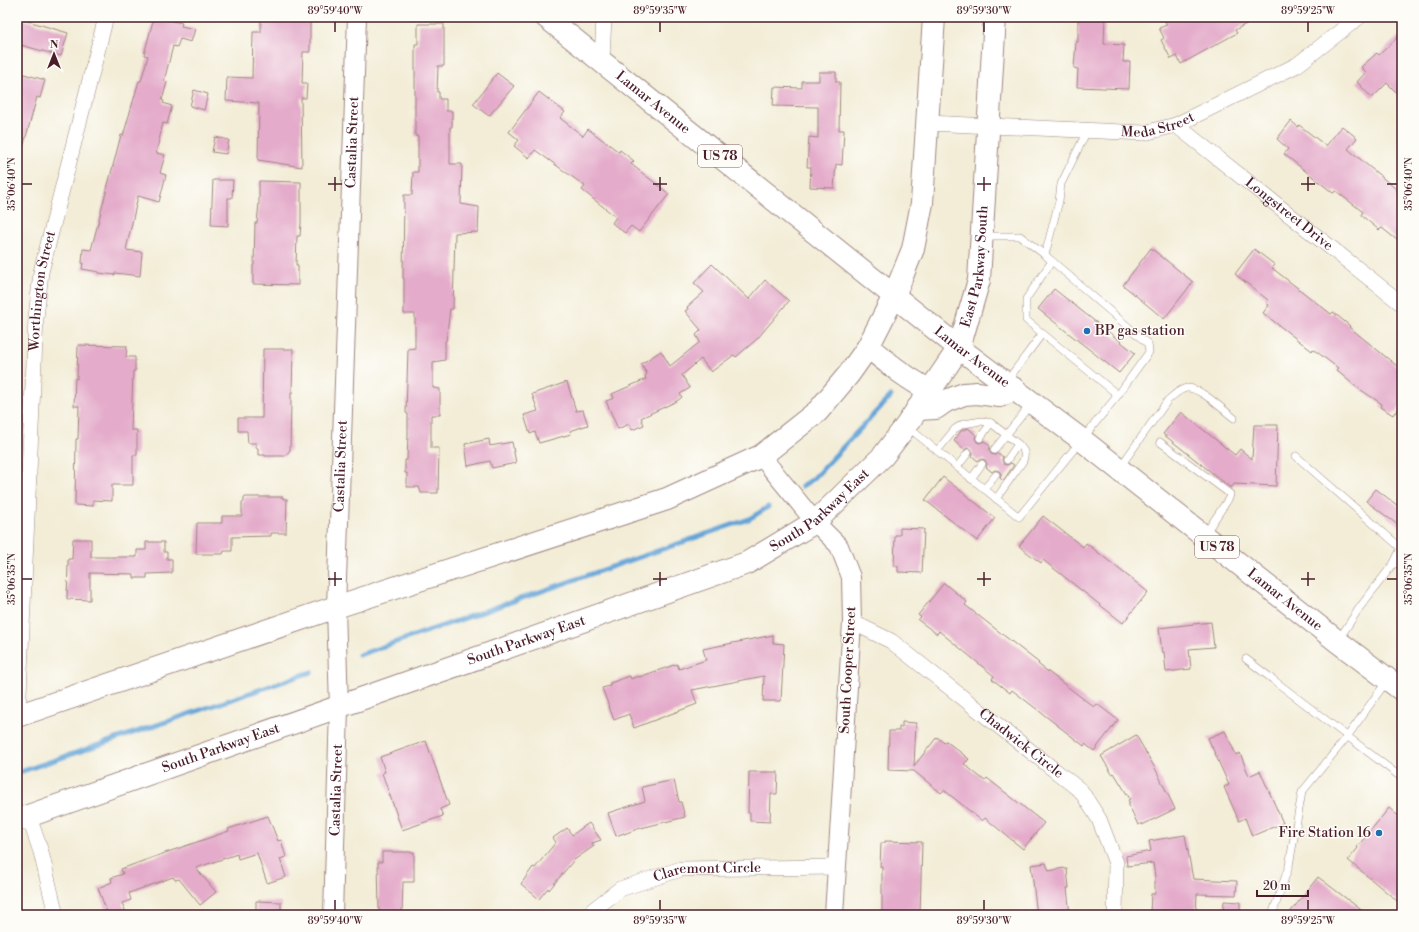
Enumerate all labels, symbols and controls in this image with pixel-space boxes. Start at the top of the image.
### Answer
text: 89°59'40"W [307,5,364,17]
text: 89°59'35"W [633,5,688,17]
text: 89°59'30"W [957,5,1012,17]
text: 89°59'25"W [1281,5,1336,17]
north arrow [34,34,74,74]
text: N [50,38,59,52]
street label: Lamar Avenue [612,67,694,138]
street label: Castalia Street [342,96,363,189]
street label: Meda Street [1121,108,1198,143]
road number: US 78 [698,145,742,167]
text: 35°06'40"N [6,157,18,211]
text: 35°06'40"N [1403,157,1415,211]
street label: Longstreet Drive [1241,174,1337,255]
street label: East Parkway South [957,204,993,330]
street label: Worthington Street [25,229,60,353]
street label: Lamar Avenue [930,322,1013,392]
place label: BP gas station [1094,322,1186,340]
marker: BP gas station [1082,326,1092,336]
street label: Castalia Street [330,420,352,513]
street label: South Parkway East [766,465,873,556]
road number: US 78 [1195,536,1239,558]
text: 35°06'35"N [6,552,18,605]
text: 35°06'35"N [1403,552,1415,605]
street label: Lamar Avenue [1243,565,1326,635]
street label: South Cooper Street [836,606,860,734]
street label: South Parkway East [465,612,588,670]
street label: Chadwick Circle [975,705,1067,783]
street label: South Parkway East [159,719,282,777]
street label: Castalia Street [326,744,347,836]
place label: Fire Station 16 [1278,824,1372,842]
marker: Fire Station 16 [1374,828,1384,838]
street label: Claremont Circle [651,859,761,886]
scale bar [1257,872,1308,898]
text: 20 m [1263,879,1291,894]
text: 89°59'40"W [307,915,364,927]
text: 89°59'35"W [633,915,688,927]
text: 89°59'30"W [957,915,1012,927]
text: 89°59'25"W [1281,915,1336,927]

